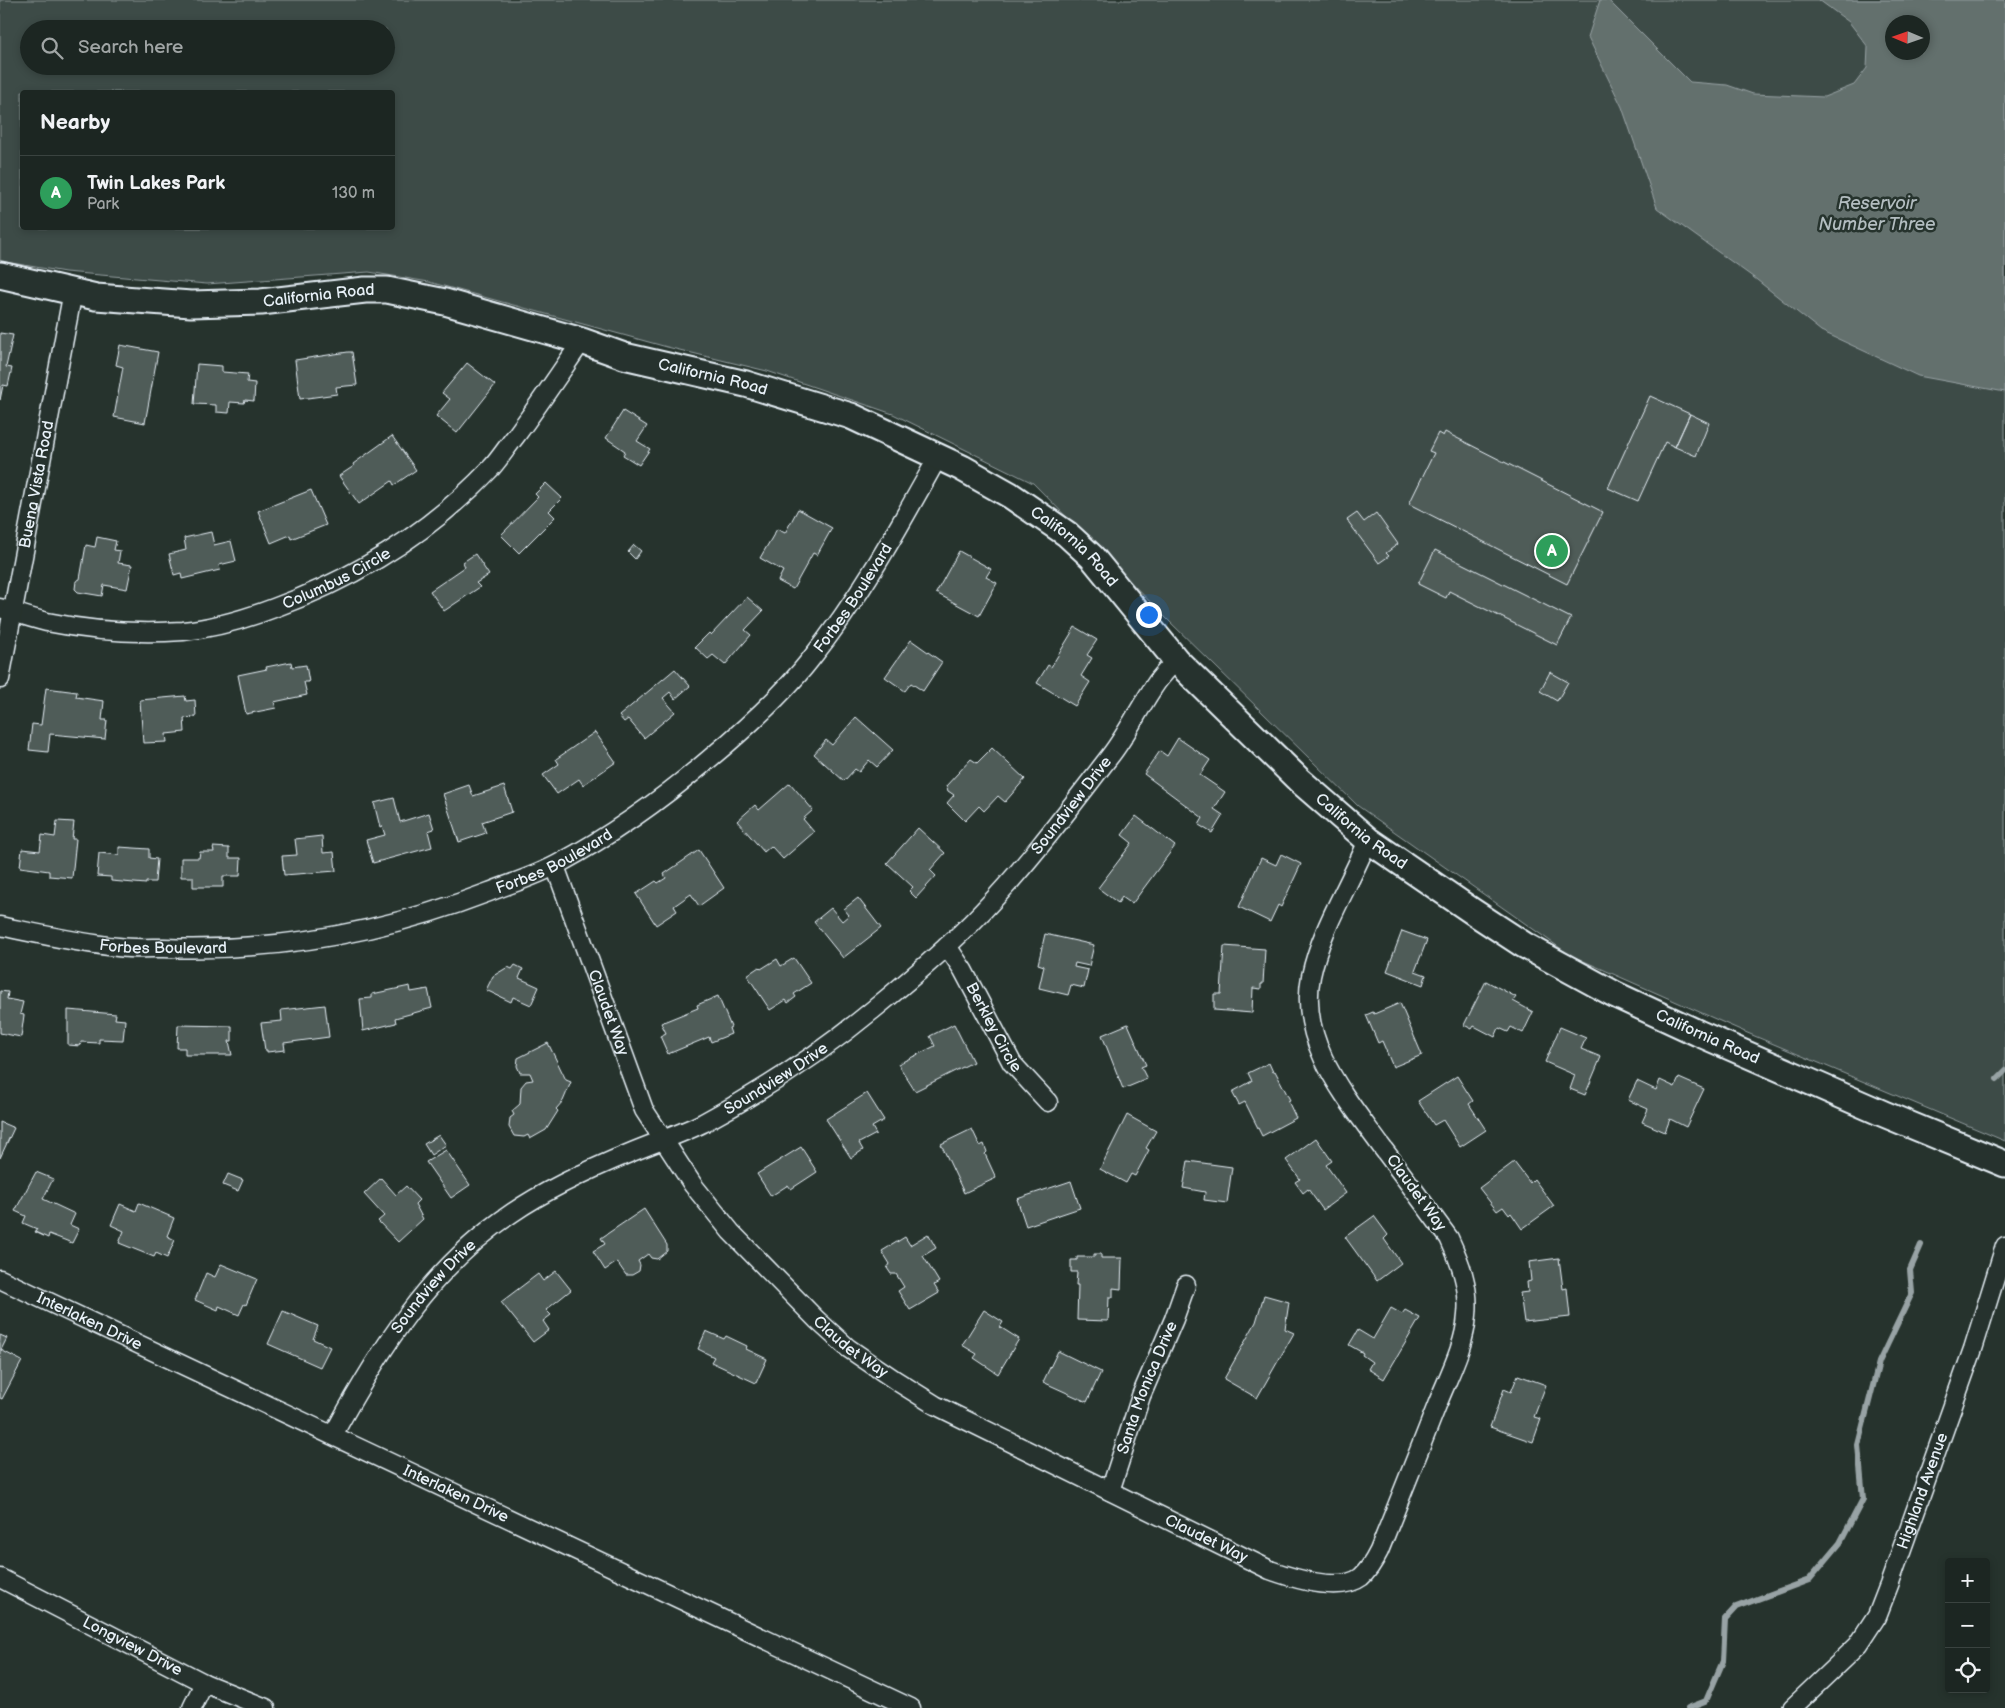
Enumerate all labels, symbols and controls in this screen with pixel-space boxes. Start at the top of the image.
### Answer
north arrow [1885,15,1930,60]
search box [20,20,395,75]
icon: search [38,34,66,62]
text: Search here [78,36,183,59]
text: Nearby [40,110,110,135]
text: Twin Lakes Park [87,172,225,195]
text: A [51,184,61,203]
text: 130 m [332,184,375,203]
water label: Reservoir Number Three [1819,193,1935,235]
text: Park [87,195,119,214]
street label: California Road [262,281,374,311]
street label: California Road [656,355,770,400]
street label: Buena Vista Road [15,419,58,550]
street label: California Road [1027,502,1122,591]
pin: A [1536,532,1568,570]
street label: Forbes Boulevard [810,540,896,657]
street label: Columbus Circle [280,543,395,613]
your location [1136,602,1162,628]
street label: Soundview Drive [1027,752,1116,858]
street label: California Road [1312,789,1411,873]
street label: Forbes Boulevard [493,825,616,898]
street label: Forbes Boulevard [98,935,227,958]
street label: Claudet Way [584,967,633,1059]
street label: Berkley Circle [962,979,1026,1077]
street label: California Road [1653,1005,1763,1068]
street label: Soundview Drive [721,1038,832,1119]
street label: Claudet Way [1382,1151,1451,1236]
street label: Soundview Drive [387,1235,480,1337]
street label: Interlaken Drive [34,1288,146,1354]
street label: Claudet Way [809,1312,892,1382]
street label: Santa Monica Drive [1113,1318,1182,1456]
street label: Highland Avenue [1893,1430,1952,1552]
street label: Interlaken Drive [400,1461,512,1527]
street label: Claudet Way [1162,1510,1252,1567]
map controls [1945,1558,1990,1693]
button: + [1945,1558,1990,1603]
button: − [1945,1603,1990,1648]
street label: Longview Drive [79,1613,186,1680]
button: locate [1945,1648,1990,1693]

